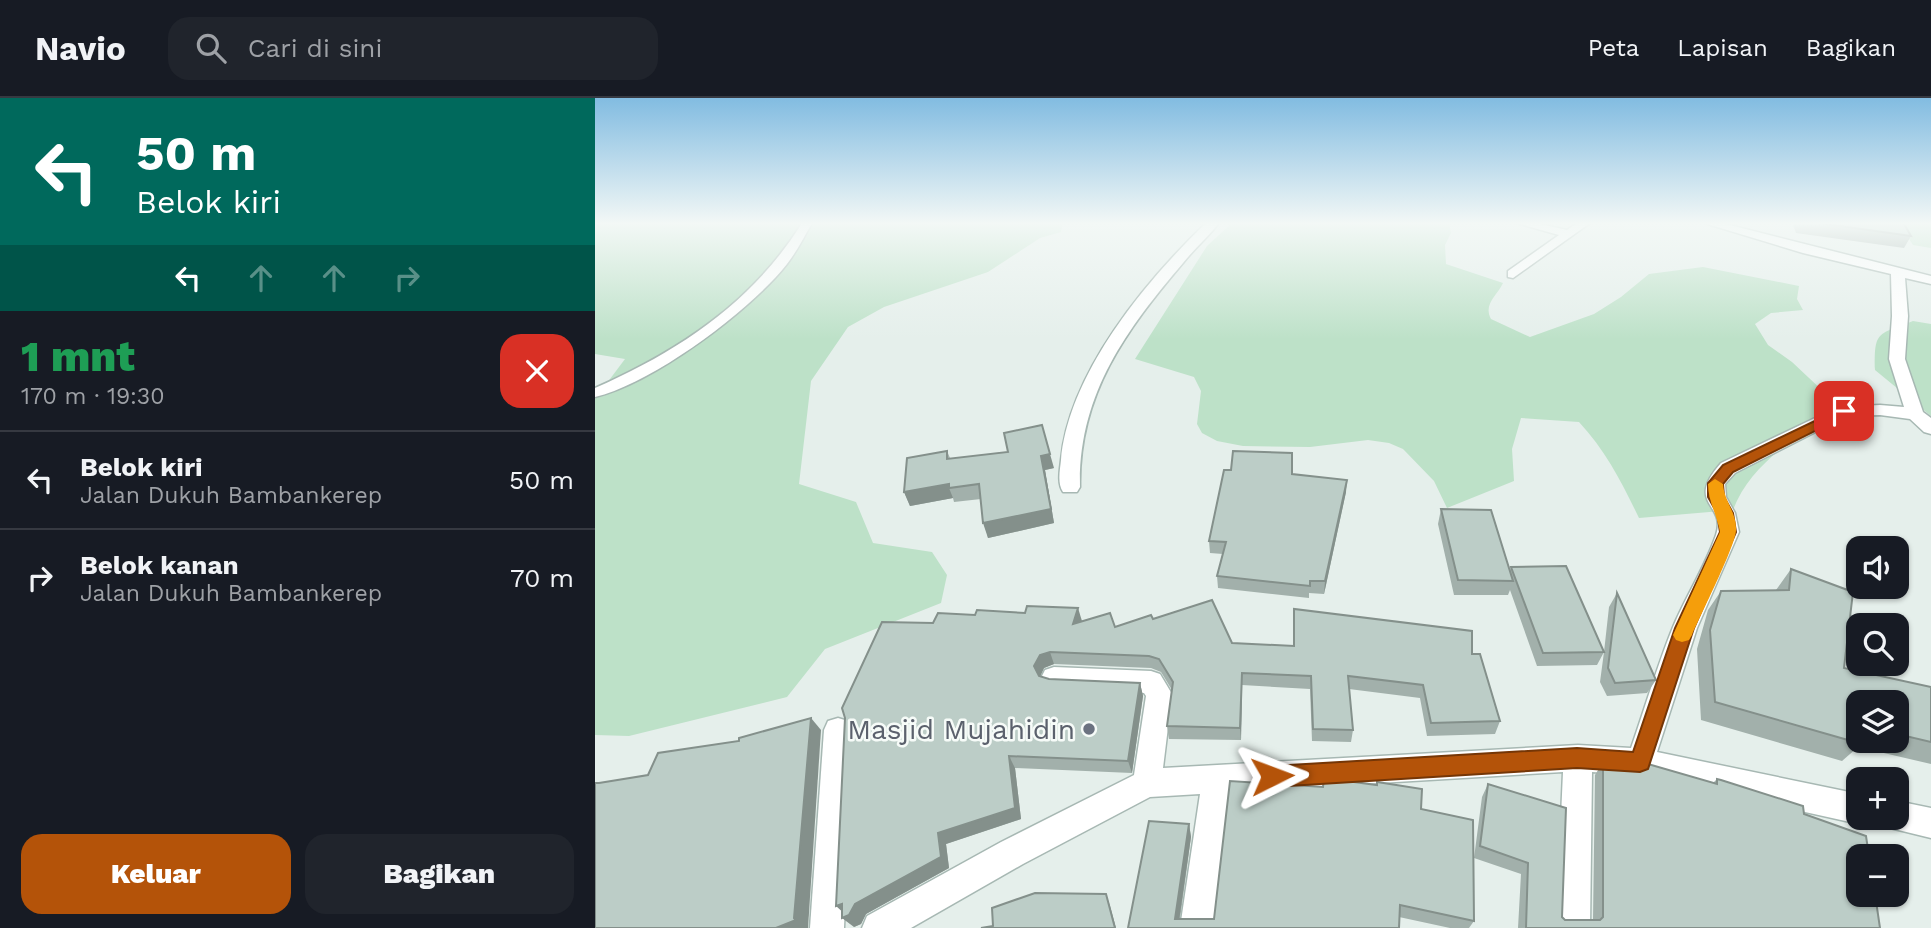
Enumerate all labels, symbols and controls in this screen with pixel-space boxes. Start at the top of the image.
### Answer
search box [168,17,658,80]
text: Navio [35,29,126,68]
icon: search [192,29,230,67]
text: Cari di sini [248,33,382,63]
text: Peta [1588,34,1639,62]
text: Lapisan [1677,34,1768,62]
text: Bagikan [1806,34,1896,62]
text: 50 m [136,124,256,182]
icon: left [21,126,112,217]
text: Belok kiri [136,183,281,221]
icon: left [169,259,207,297]
icon: ahead [242,259,280,297]
icon: ahead [315,259,353,297]
icon: right [388,259,426,297]
text: 1 mnt [21,332,135,381]
button: close [500,334,574,408]
pin [1814,381,1874,441]
text: 170 m · 19:30 [21,383,165,410]
icon: arrive [1825,392,1863,430]
text: Belok kiri [80,452,203,482]
icon: left [21,461,59,499]
text: 50 m [509,465,574,495]
text: Jalan Dukuh Bambankerep [80,482,382,509]
map controls [1846,536,1909,907]
button: sound [1846,536,1909,599]
text: Belok kanan [80,550,239,580]
icon: right [21,559,59,597]
text: 70 m [510,563,574,593]
text: Jalan Dukuh Bambankerep [80,580,382,607]
button: search [1846,613,1909,676]
button: layers [1846,690,1909,753]
place label: Masjid Mujahidin [847,713,1075,746]
marker: Masjid Mujahidin [1081,721,1097,737]
position arrow [1235,739,1309,813]
button: + [1846,767,1909,830]
button: Keluar [21,834,291,914]
button: Bagikan [305,834,574,914]
button: − [1846,844,1909,907]

